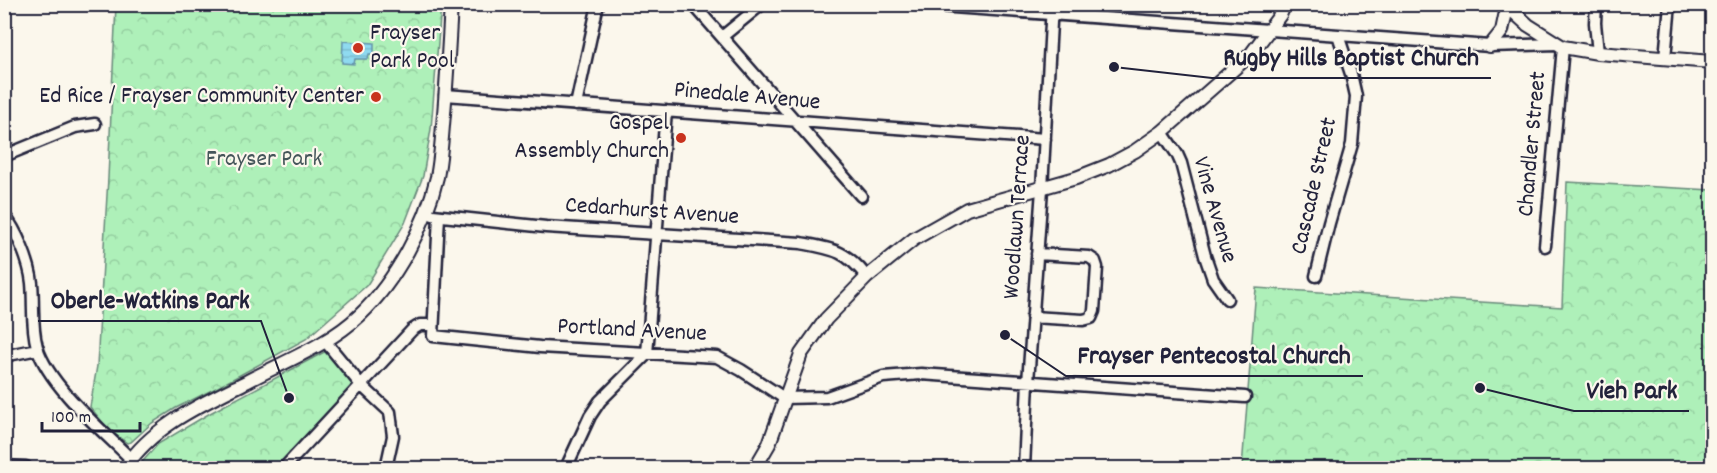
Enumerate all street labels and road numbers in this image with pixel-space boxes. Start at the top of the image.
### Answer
street label: Chandler Street [1510,70,1556,218]
street label: Pinedale Avenue [672,74,822,120]
street label: Cascade Street [1283,114,1347,258]
street label: Woodlawn Terrace [995,134,1041,300]
street label: Vine Avenue [1183,153,1245,267]
street label: Cedarhurst Avenue [564,189,740,235]
street label: Portland Avenue [556,310,708,352]

